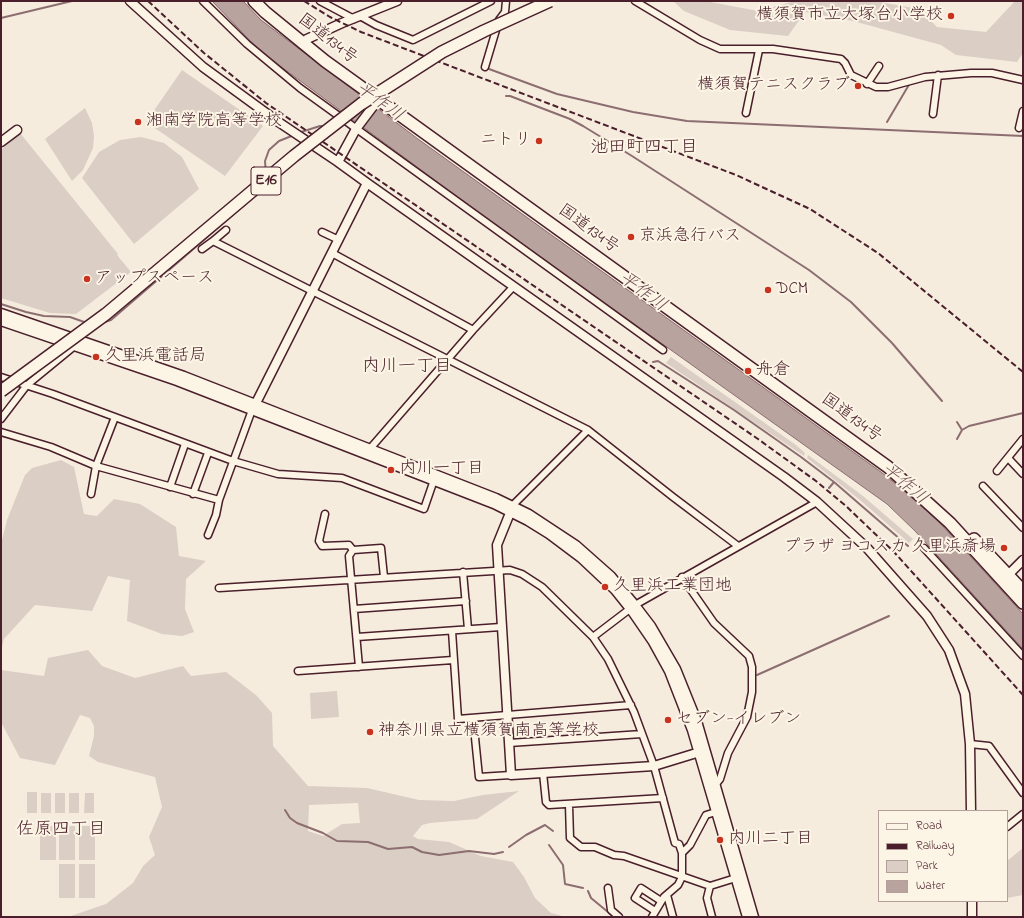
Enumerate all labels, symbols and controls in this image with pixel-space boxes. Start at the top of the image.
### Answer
place label: 横須賀市立大塚台小学校 [756,6,943,26]
street label: 国道134号 [293,10,361,70]
marker: 横須賀市立大塚台小学校 [946,11,956,21]
place label: 横須賀テニスクラブ [697,76,850,96]
water label: 平作川 [351,78,407,128]
marker: 横須賀テニスクラブ [853,81,863,91]
place label: 湘南学院高等学校 [146,112,282,132]
marker: 湘南学院高等学校 [133,117,143,127]
place label: ニトリ [480,131,531,151]
marker: ニトリ [534,136,544,146]
district label: 池田町四丁目 [590,138,698,160]
road number: E16 [251,167,281,195]
street label: 国道134号 [554,201,622,259]
place label: 京浜急行バス [639,227,741,247]
marker: 京浜急行バス [626,232,636,242]
water label: 平作川 [614,268,670,318]
place label: アップスペース [95,269,214,289]
marker: アップスペース [82,274,92,284]
place label: DCM [776,280,808,300]
marker: DCM [763,285,773,295]
place label: 久里浜電話局 [104,347,206,367]
marker: 久里浜電話局 [91,352,101,362]
district label: 内川一丁目 [362,357,452,379]
place label: 舟倉 [756,361,790,381]
marker: 舟倉 [743,366,753,376]
street label: 国道134号 [817,390,885,448]
water label: 平作川 [876,459,932,511]
place label: 内川一丁目 [399,460,484,480]
marker: 内川一丁目 [386,465,396,475]
place label: プラザ ヨコスカ 久里浜斎場 [784,538,996,558]
marker: プラザ ヨコスカ 久里浜斎場 [999,543,1009,553]
place label: 久里浜工業団地 [613,577,732,597]
marker: 久里浜工業団地 [600,582,610,592]
place label: セブン-イレブン [676,710,801,730]
marker: セブン-イレブン [663,715,673,725]
place label: 神奈川県立横須賀南高等学校 [378,722,599,742]
marker: 神奈川県立横須賀南高等学校 [365,727,375,737]
legend [878,810,1008,902]
text: Road [916,817,942,835]
district label: 佐原四丁目 [16,820,106,842]
place label: 内川二丁目 [728,830,813,850]
marker: 内川二丁目 [715,835,725,845]
text: Railway [916,837,954,855]
text: Park [916,857,938,875]
text: Water [916,877,945,895]

